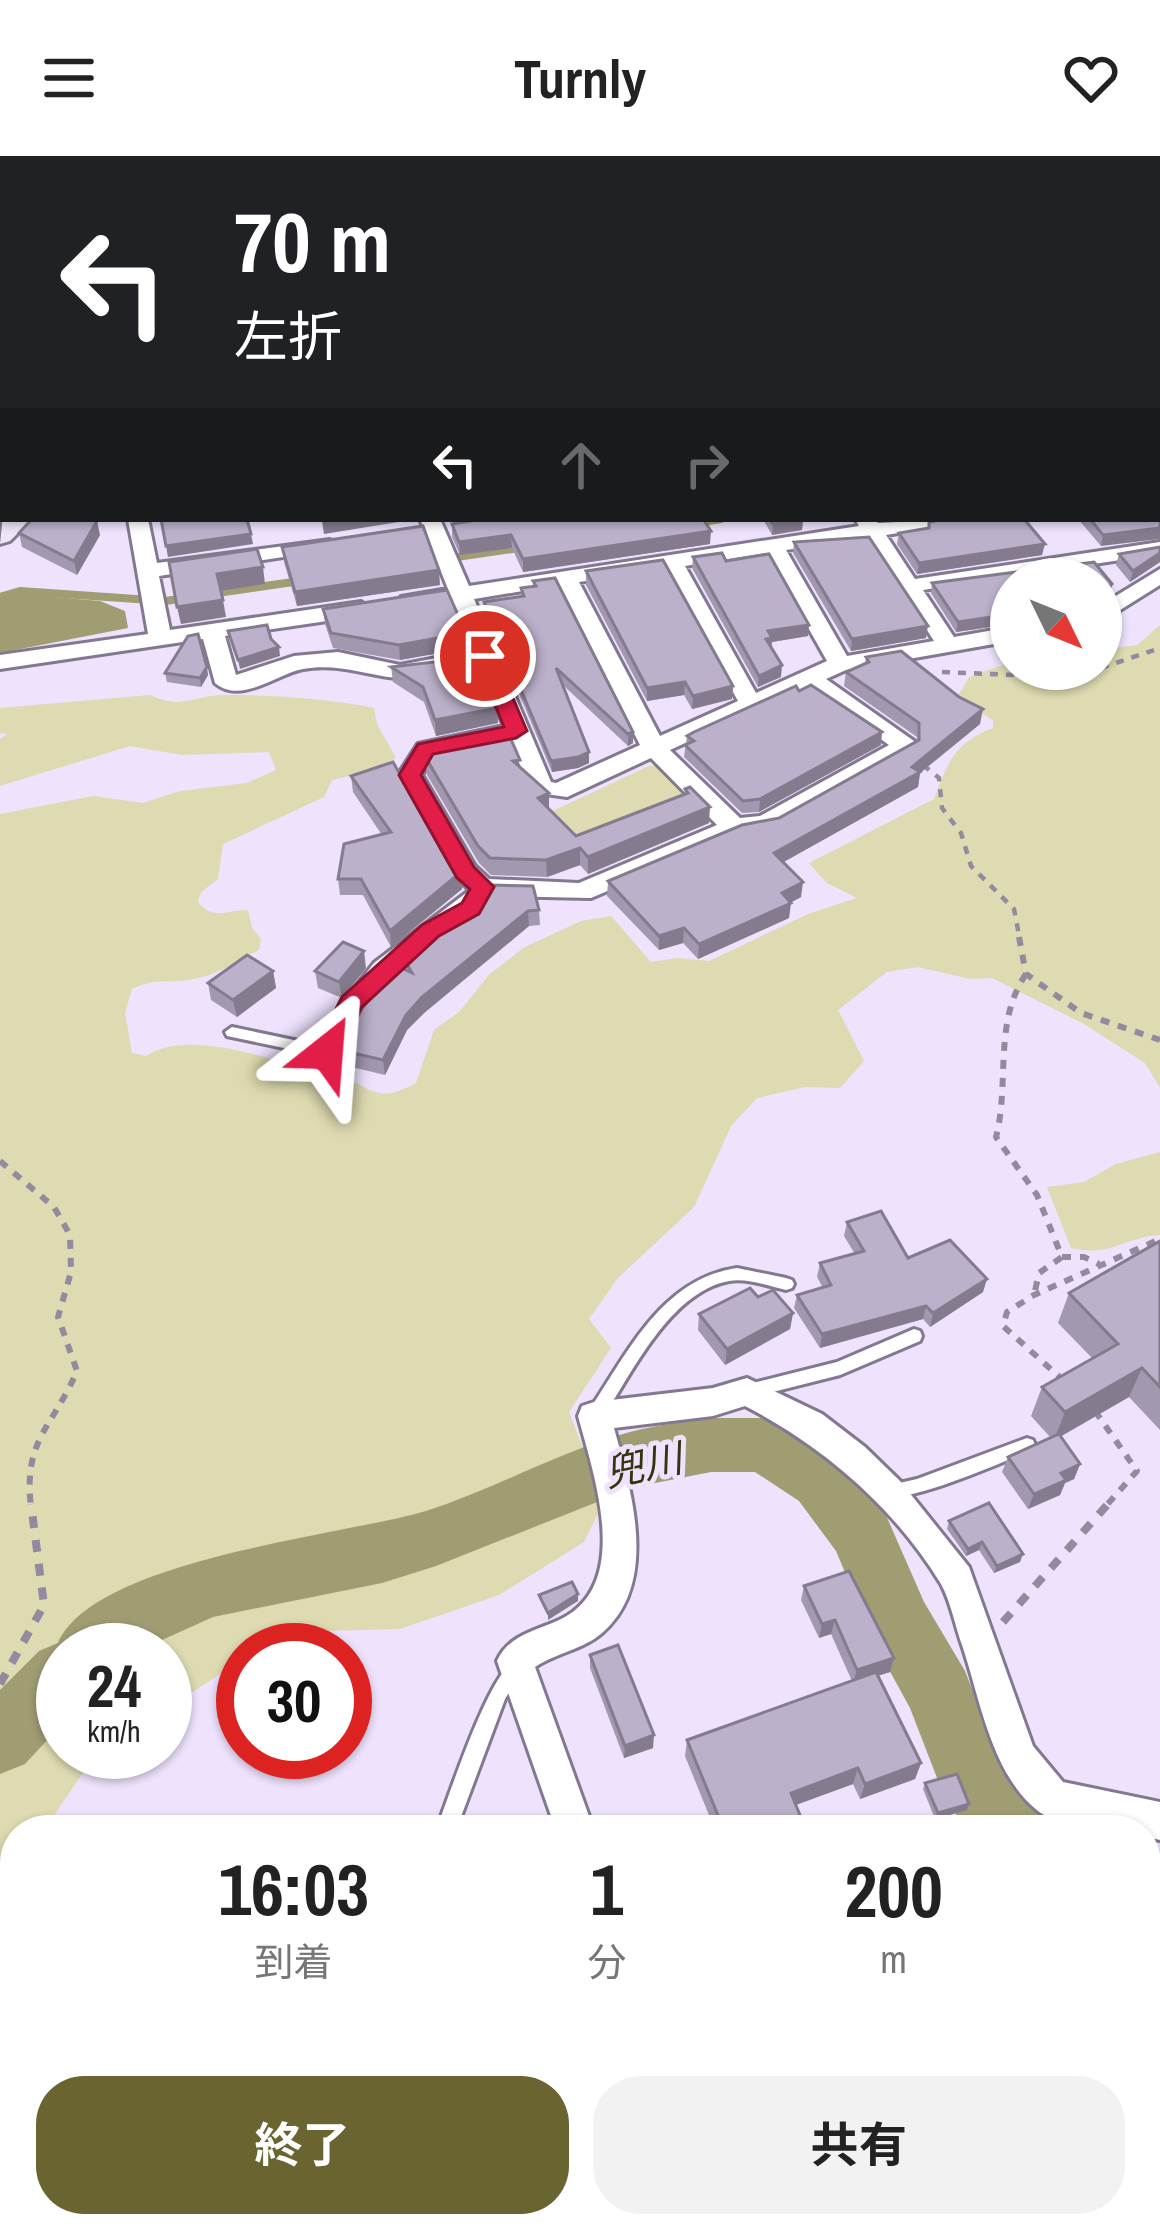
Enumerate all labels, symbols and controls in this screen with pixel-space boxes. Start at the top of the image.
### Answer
text: Turnly [514,42,646,115]
icon: menu [36,45,102,111]
icon: heart [1058,45,1124,111]
text: 70 m [234,185,391,298]
icon: left [36,204,192,360]
text: 左折 [234,300,342,373]
icon: left [422,432,488,498]
icon: ahead [548,432,614,498]
icon: right [674,432,740,498]
north arrow [990,558,1122,690]
map controls [990,558,1122,690]
pin [434,605,536,707]
icon: arrive [452,623,518,689]
position arrow [264,989,390,1115]
water label: 兜川 [599,1431,690,1499]
speed limit sign: 30 [216,1623,372,1779]
text: 24 [87,1645,141,1726]
text: km/h [87,1711,141,1751]
text: 16:03 [218,1840,369,1937]
text: 1 [590,1840,623,1937]
text: 200 [844,1842,943,1939]
text: m [880,1933,907,1985]
text: 到着 [255,1936,333,1988]
text: 分 [587,1936,626,1988]
button: 終了 [36,2076,569,2214]
button: 共有 [593,2076,1125,2214]

